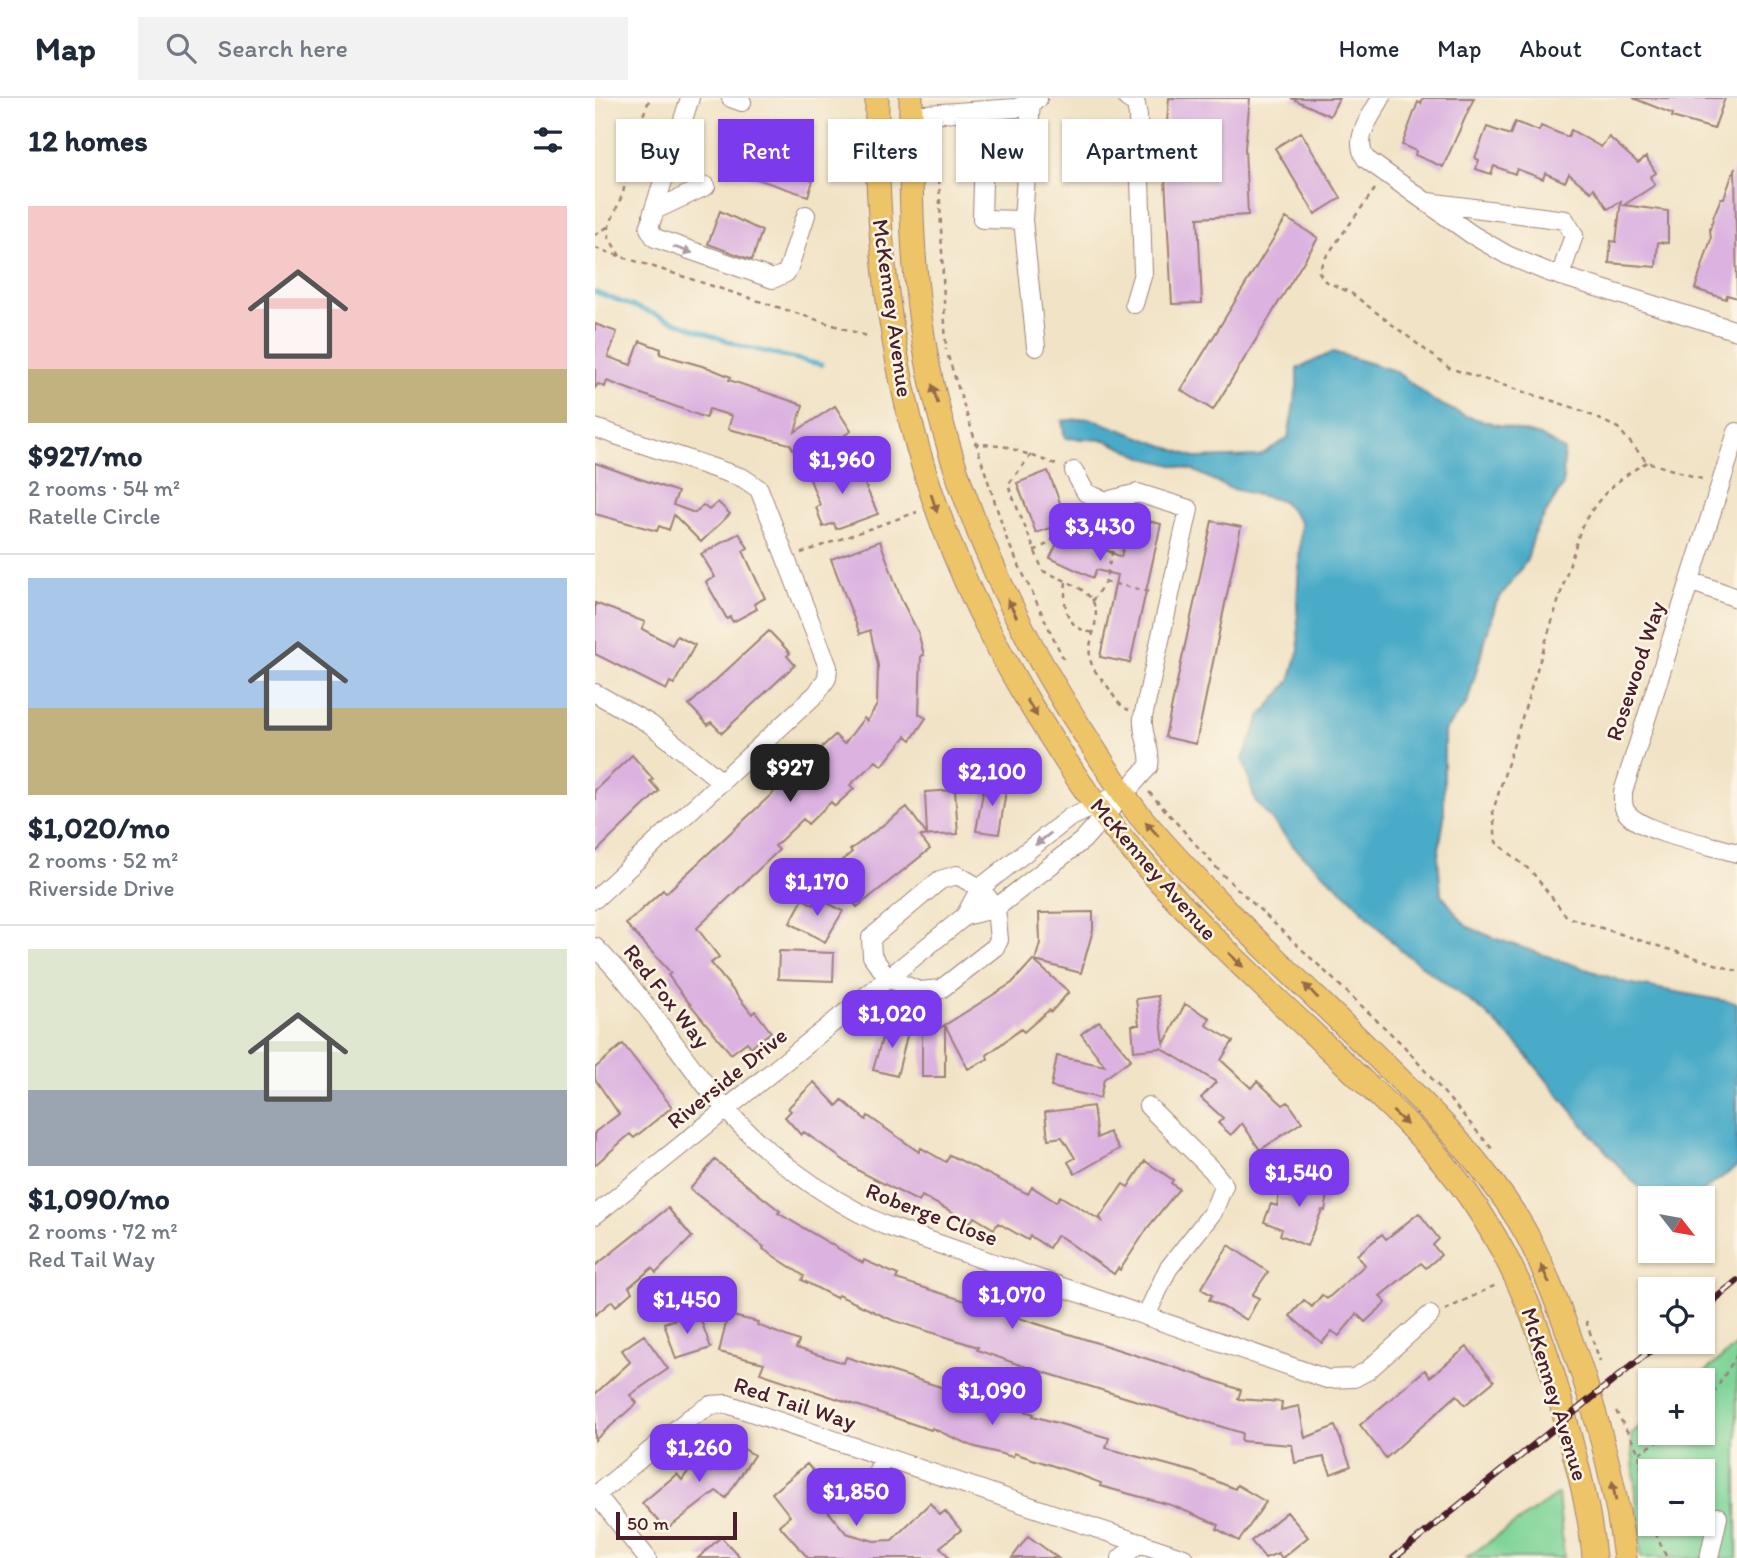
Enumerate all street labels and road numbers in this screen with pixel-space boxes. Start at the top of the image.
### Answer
street label: McKenney Avenue [867,217,919,399]
street label: Rosewood Way [1599,597,1671,744]
street label: McKenney Avenue [1085,792,1223,946]
street label: Red Fox Way [618,938,716,1054]
street label: Riverside Drive [661,1021,793,1135]
street label: Roberge Close [862,1176,1002,1252]
street label: McKenney Avenue [1515,1304,1595,1484]
street label: Red Tail Way [730,1370,860,1436]

